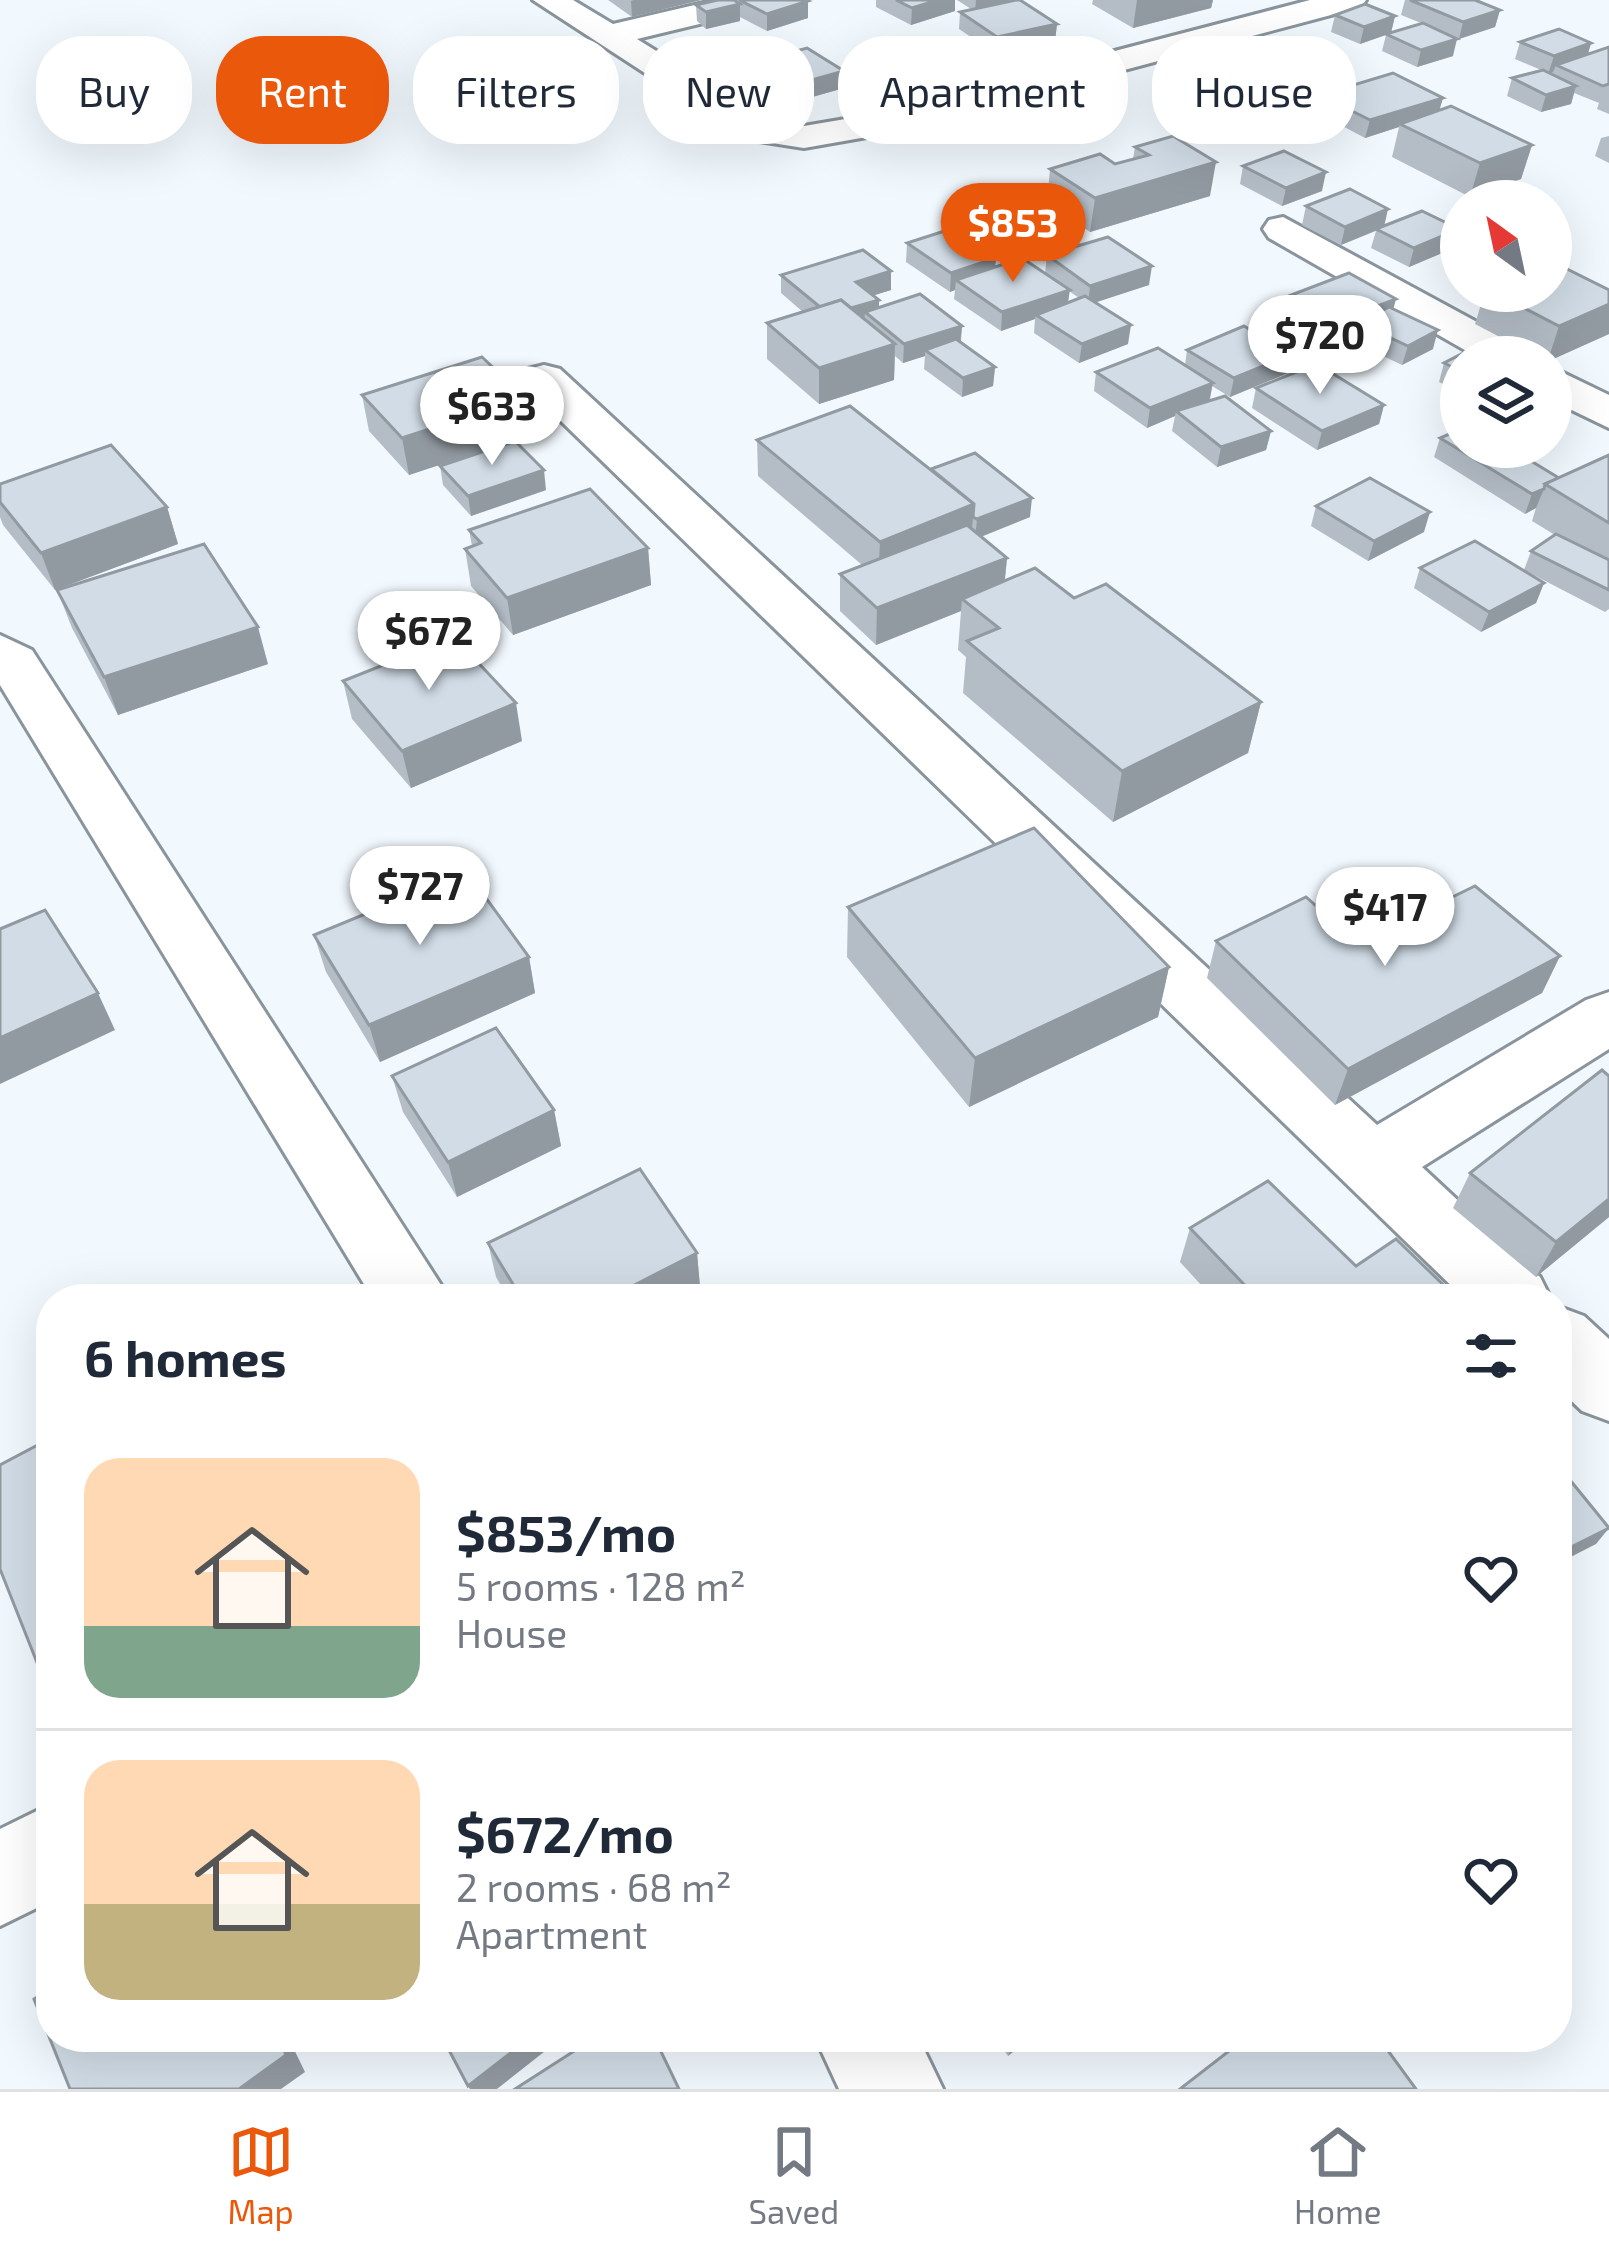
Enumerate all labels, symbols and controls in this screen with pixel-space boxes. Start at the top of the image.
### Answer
chip: Buy [36,36,192,144]
chip: Rent [216,36,389,144]
chip: Filters [413,36,619,144]
chip: New [643,36,814,144]
chip: Apartment [838,36,1128,144]
chip: House [1152,36,1356,144]
north arrow [1440,180,1572,312]
map controls [1440,180,1572,468]
pin: $853 [942,183,1084,285]
text: $853 [968,198,1058,245]
pin: $720 [1249,295,1391,397]
text: $720 [1275,310,1365,357]
button: layers [1440,336,1572,468]
pin: $633 [421,366,563,468]
text: $633 [447,381,537,428]
pin: $672 [358,591,500,693]
text: $672 [385,606,473,653]
pin: $727 [349,846,491,948]
text: $727 [377,861,463,908]
pin: $417 [1314,867,1456,969]
text: $417 [1343,882,1427,929]
icon: filters [1458,1323,1524,1389]
text: 6 homes [84,1326,287,1387]
text: $853/mo [456,1501,676,1562]
icon: home [180,1506,324,1650]
icon: heart [1458,1545,1524,1611]
text: 5 rooms · 128 m² [456,1562,746,1609]
text: House [456,1609,567,1656]
text: $672/mo [456,1802,674,1863]
icon: home [180,1808,324,1952]
icon: heart [1458,1847,1524,1913]
text: 2 rooms · 68 m² [456,1863,732,1910]
text: Apartment [456,1910,647,1957]
tab: Map [227,2119,294,2231]
tab: Saved [749,2119,839,2231]
tab: Home [1294,2119,1382,2231]

